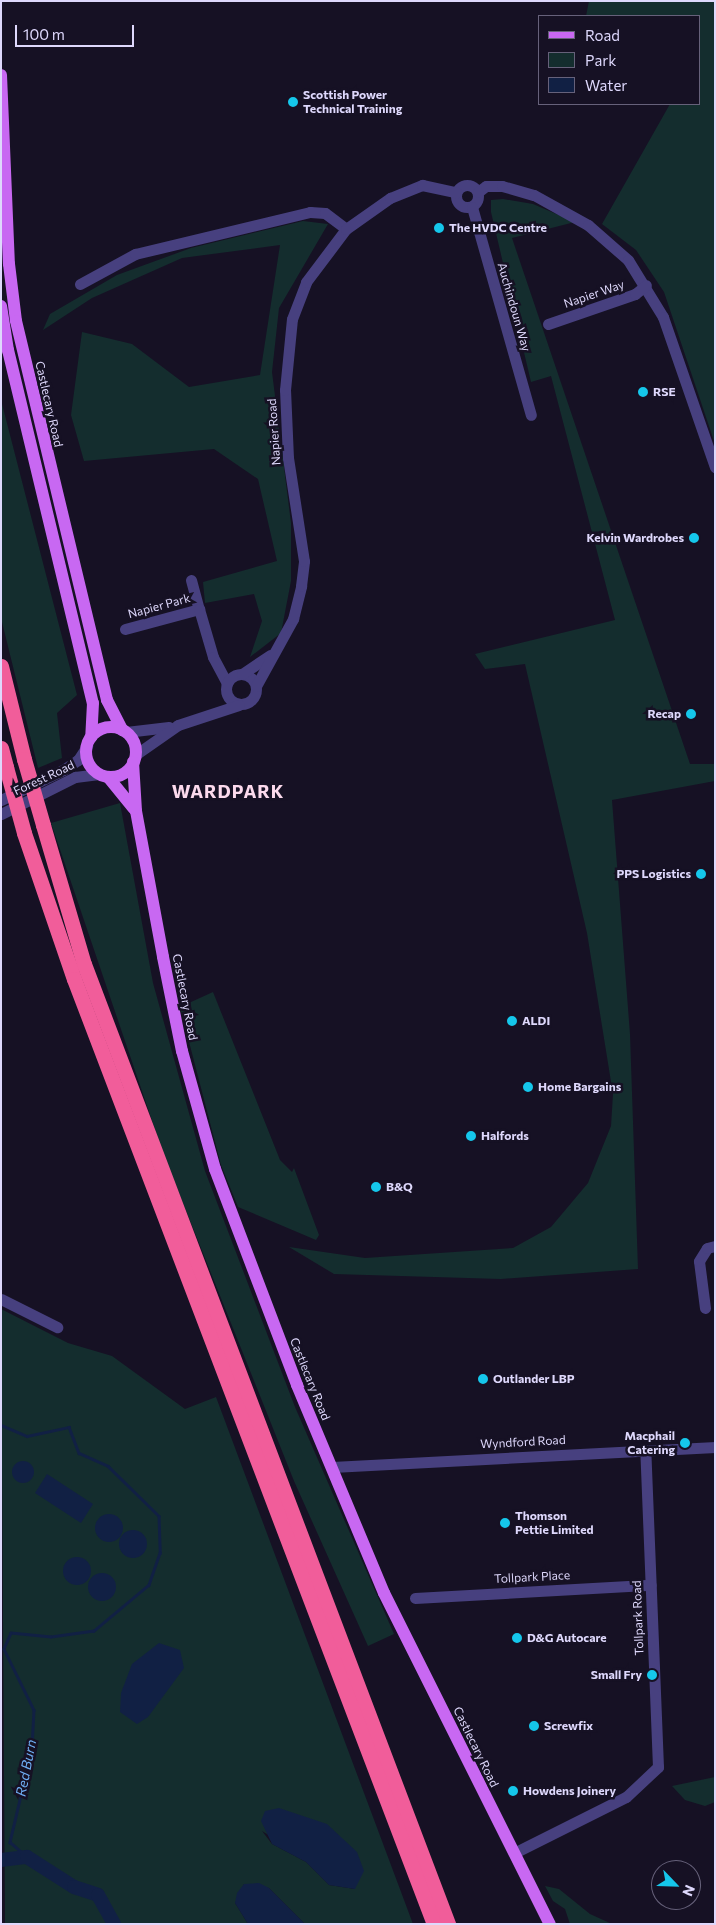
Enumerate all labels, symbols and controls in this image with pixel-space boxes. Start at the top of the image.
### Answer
scale bar [18,15,136,47]
legend [538,15,701,105]
text: 100 m [23,25,65,43]
text: Road [585,26,620,44]
text: Park [585,51,616,69]
text: Water [585,76,627,94]
place label: Scottish Power Technical Training [303,88,402,116]
marker: Scottish Power Technical Training [287,96,299,108]
place label: The HVDC Centre [449,221,547,235]
marker: The HVDC Centre [433,222,445,234]
street label: Auchindoun Way [494,261,534,353]
street label: Napier Way [562,277,626,311]
street label: Castlecary Road [32,360,66,448]
place label: RSE [653,385,676,399]
marker: RSE [637,386,649,398]
street label: Napier Road [264,398,284,466]
place label: Kelvin Wardrobes [586,531,684,545]
marker: Kelvin Wardrobes [688,532,700,544]
street label: Napier Park [126,591,192,621]
place label: Recap [648,707,681,721]
marker: Recap [685,708,697,720]
street label: Forest Road [11,758,77,798]
district label: WARDPARK [171,780,285,802]
place label: PPS Logistics [617,867,691,881]
marker: PPS Logistics [695,868,707,880]
street label: Castlecary Road [170,953,200,1041]
place label: ALDI [522,1014,550,1028]
marker: ALDI [506,1015,518,1027]
place label: Home Bargains [538,1080,621,1094]
marker: Home Bargains [522,1081,534,1093]
place label: Halfords [481,1129,529,1143]
marker: Halfords [465,1130,477,1142]
place label: B&Q [386,1180,413,1194]
marker: B&Q [370,1181,382,1193]
street label: Castlecary Road [287,1336,333,1422]
place label: Outlander LBP [493,1372,574,1386]
marker: Outlander LBP [477,1373,489,1385]
place label: Macphail Catering [624,1429,675,1457]
street label: Wyndford Road [480,1433,566,1451]
marker: Macphail Catering [679,1437,691,1449]
place label: Thomson Pettie Limited [515,1509,593,1537]
marker: Thomson Pettie Limited [499,1517,511,1529]
street label: Tollpark Place [494,1568,570,1586]
street label: Tollpark Road [629,1580,647,1656]
place label: D&G Autocare [527,1631,607,1645]
marker: D&G Autocare [511,1632,523,1644]
place label: Small Fry [591,1668,642,1682]
marker: Small Fry [646,1669,658,1681]
street label: Castlecary Road [450,1704,502,1790]
place label: Screwfix [544,1719,593,1733]
marker: Screwfix [528,1720,540,1732]
water label: Red Burn [12,1738,40,1798]
place label: Howdens Joinery [523,1784,616,1798]
marker: Howdens Joinery [507,1785,519,1797]
north arrow [651,1860,701,1910]
text: N [679,1883,699,1899]

